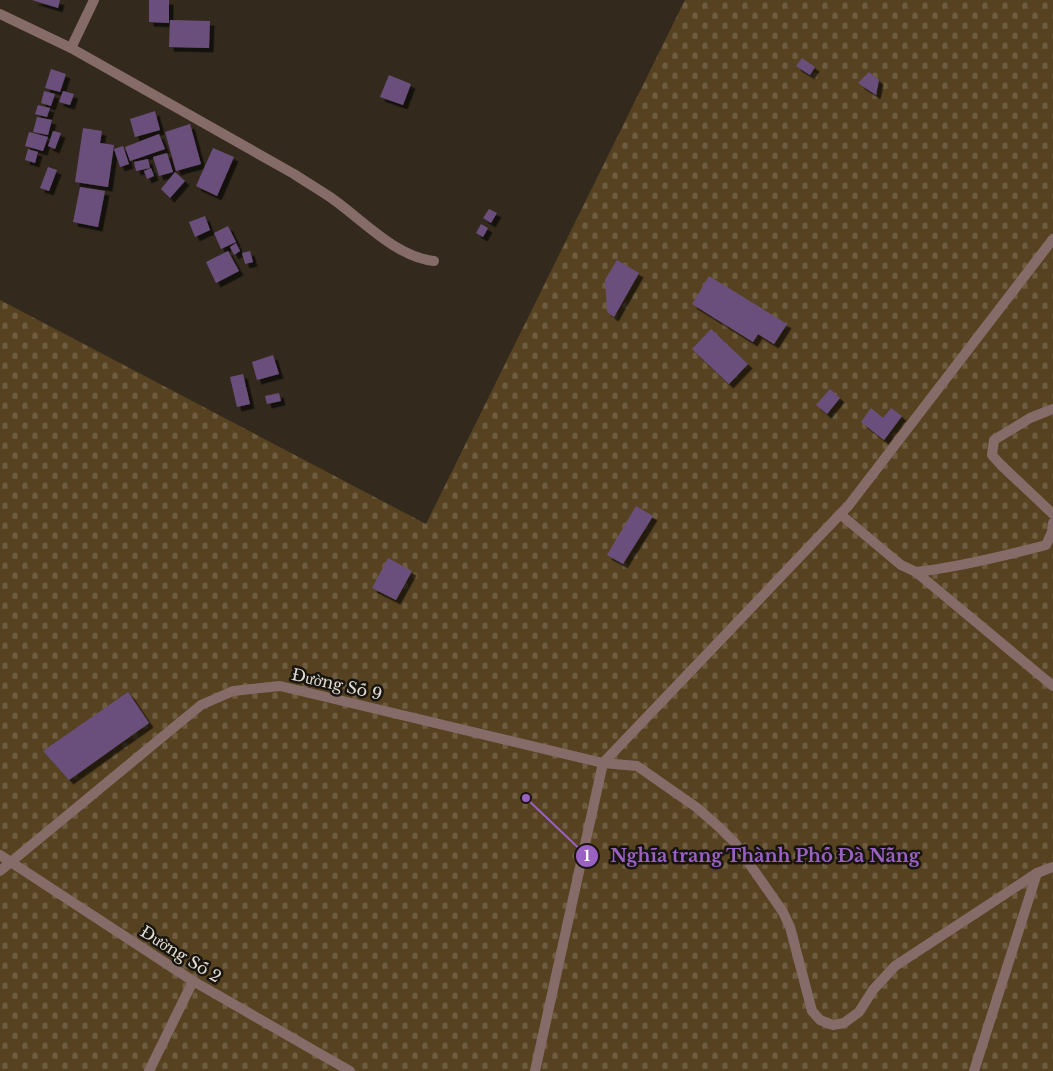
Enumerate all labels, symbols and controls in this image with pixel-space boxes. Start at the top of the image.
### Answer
street label: Đường Số 9 [290,664,384,704]
callout: Nghĩa trang Thành Phố Đà Nẵng [574,839,930,872]
text: Nghĩa trang Thành Phố Đà Nẵng [610,845,921,867]
text: 1 [584,846,591,865]
street label: Đường Số 2 [137,921,225,987]

